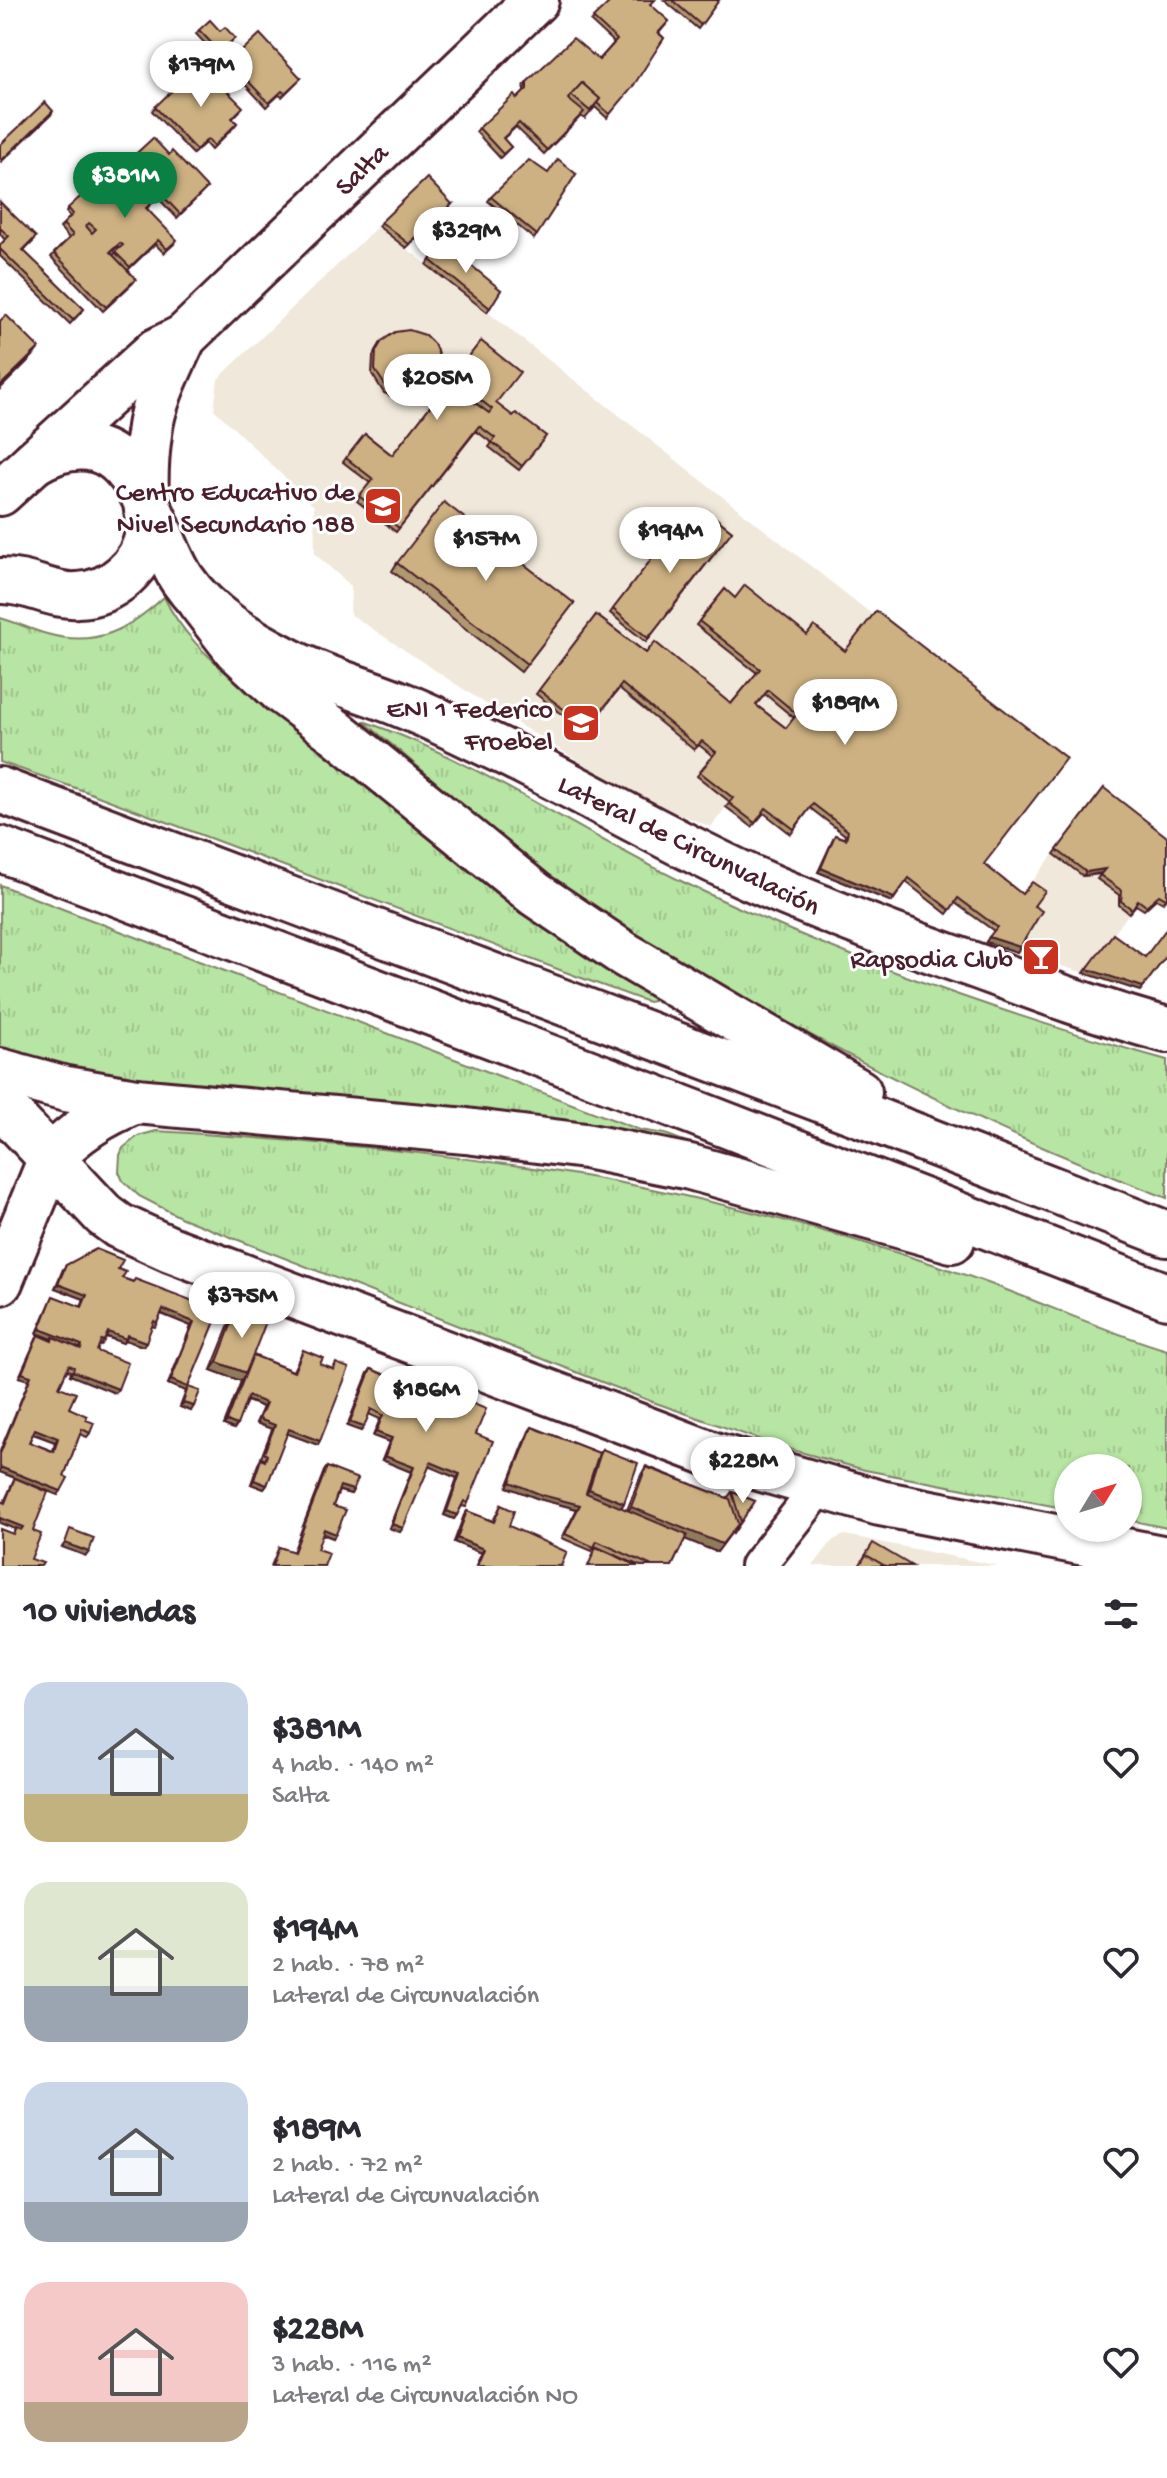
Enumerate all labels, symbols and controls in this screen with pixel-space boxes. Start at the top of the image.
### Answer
pin: $179M [145,41,257,109]
text: $179M [168,51,234,82]
street label: Salta [329,137,398,205]
pin: $381M [69,152,181,220]
text: $381M [91,162,159,193]
pin: $329M [410,207,522,275]
text: $329M [432,217,501,248]
pin: $205M [381,354,493,422]
text: $205M [402,364,472,395]
place label: Centro Educativo de Nivel Secundario 188 [116,478,356,543]
school or university icon: Centro Educativo de Nivel Secundario 188 [362,485,404,527]
pin: $194M [614,507,726,575]
pin: $157M [430,515,542,583]
text: $194M [637,517,703,548]
text: $157M [452,525,520,556]
pin: $189M [789,679,901,747]
text: $189M [811,689,879,720]
place label: ENI 1 Federico Froebel [386,695,553,760]
school or university icon: ENI 1 Federico Froebel [560,702,602,744]
street label: Lateral de Circunvalación [552,769,825,925]
bar icon: Rapsodia Club [1020,936,1062,978]
place label: Rapsodia Club [850,945,1013,978]
pin: $375M [186,1272,298,1340]
text: $375M [207,1282,277,1313]
pin: $186M [370,1366,482,1434]
text: $186M [392,1376,460,1407]
pin: $228M [687,1437,799,1505]
text: $228M [708,1447,778,1478]
north arrow [1054,1454,1142,1542]
map controls [1054,1454,1142,1542]
icon: filters [1099,1592,1143,1636]
text: 10 viviendas [24,1594,195,1634]
text: $381M [272,1711,361,1751]
icon: home [88,1714,184,1810]
icon: heart [1099,1740,1143,1784]
text: 4 hab. · 140 m² [272,1751,434,1782]
text: Salta [272,1782,329,1813]
text: $194M [272,1911,358,1951]
icon: home [88,1914,184,2010]
icon: heart [1099,1940,1143,1984]
text: 2 hab. · 78 m² [272,1951,424,1982]
text: Lateral de Circunvalación [272,1982,539,2013]
text: $189M [272,2111,360,2151]
icon: home [88,2114,184,2210]
icon: heart [1099,2140,1143,2184]
text: 2 hab. · 72 m² [272,2151,423,2182]
text: Lateral de Circunvalación [272,2182,539,2213]
text: $228M [272,2311,363,2351]
icon: home [88,2314,184,2410]
icon: heart [1099,2340,1143,2384]
text: 3 hab. · 116 m² [272,2351,432,2382]
text: Lateral de Circunvalación NO [272,2382,578,2413]

